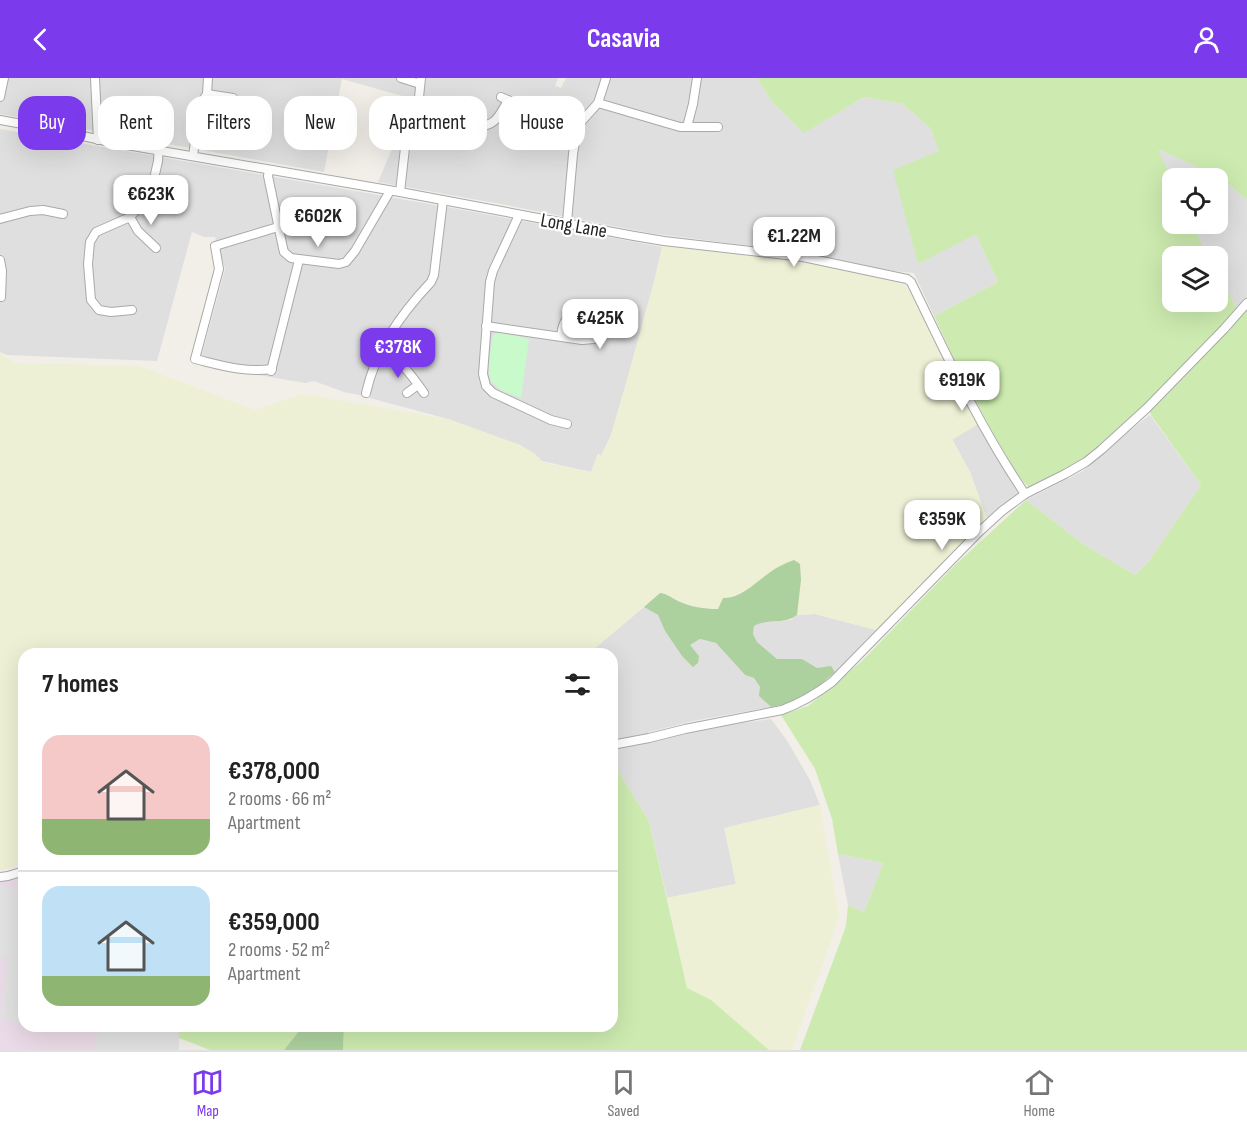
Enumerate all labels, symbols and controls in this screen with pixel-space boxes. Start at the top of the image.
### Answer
icon: back [24,23,57,56]
text: Casavia [587,23,660,55]
icon: person [1190,23,1223,56]
chip: Buy [18,96,86,150]
chip: Rent [98,96,174,150]
chip: Filters [186,96,272,150]
chip: New [284,96,357,150]
chip: Apartment [369,96,487,150]
chip: House [499,96,585,150]
map controls [1162,168,1228,312]
button: locate [1162,168,1228,234]
pin: €623K [109,175,193,226]
text: €623K [127,182,175,206]
pin: €602K [276,197,360,248]
text: €602K [294,204,342,228]
street label: Long Lane [539,208,609,244]
pin: €1.22M [745,217,843,268]
text: €1.22M [767,224,821,248]
button: layers [1162,246,1228,312]
pin: €425K [558,299,642,350]
text: €425K [576,306,624,330]
pin: €378K [356,328,440,379]
text: €378K [374,335,422,359]
pin: €919K [920,361,1004,412]
text: €919K [939,368,985,392]
pin: €359K [900,500,984,551]
text: €359K [918,507,966,531]
icon: filters [561,668,594,701]
text: 7 homes [42,669,119,700]
text: €378,000 [228,756,320,787]
icon: home [90,759,162,831]
text: 2 rooms · 66 m² [228,787,332,811]
text: Apartment [228,811,301,835]
text: €359,000 [228,907,320,938]
icon: home [90,910,162,982]
text: 2 rooms · 52 m² [228,938,330,962]
text: Apartment [228,962,301,986]
tab: Map [191,1066,224,1121]
tab: Saved [607,1066,640,1121]
tab: Home [1023,1066,1056,1121]

